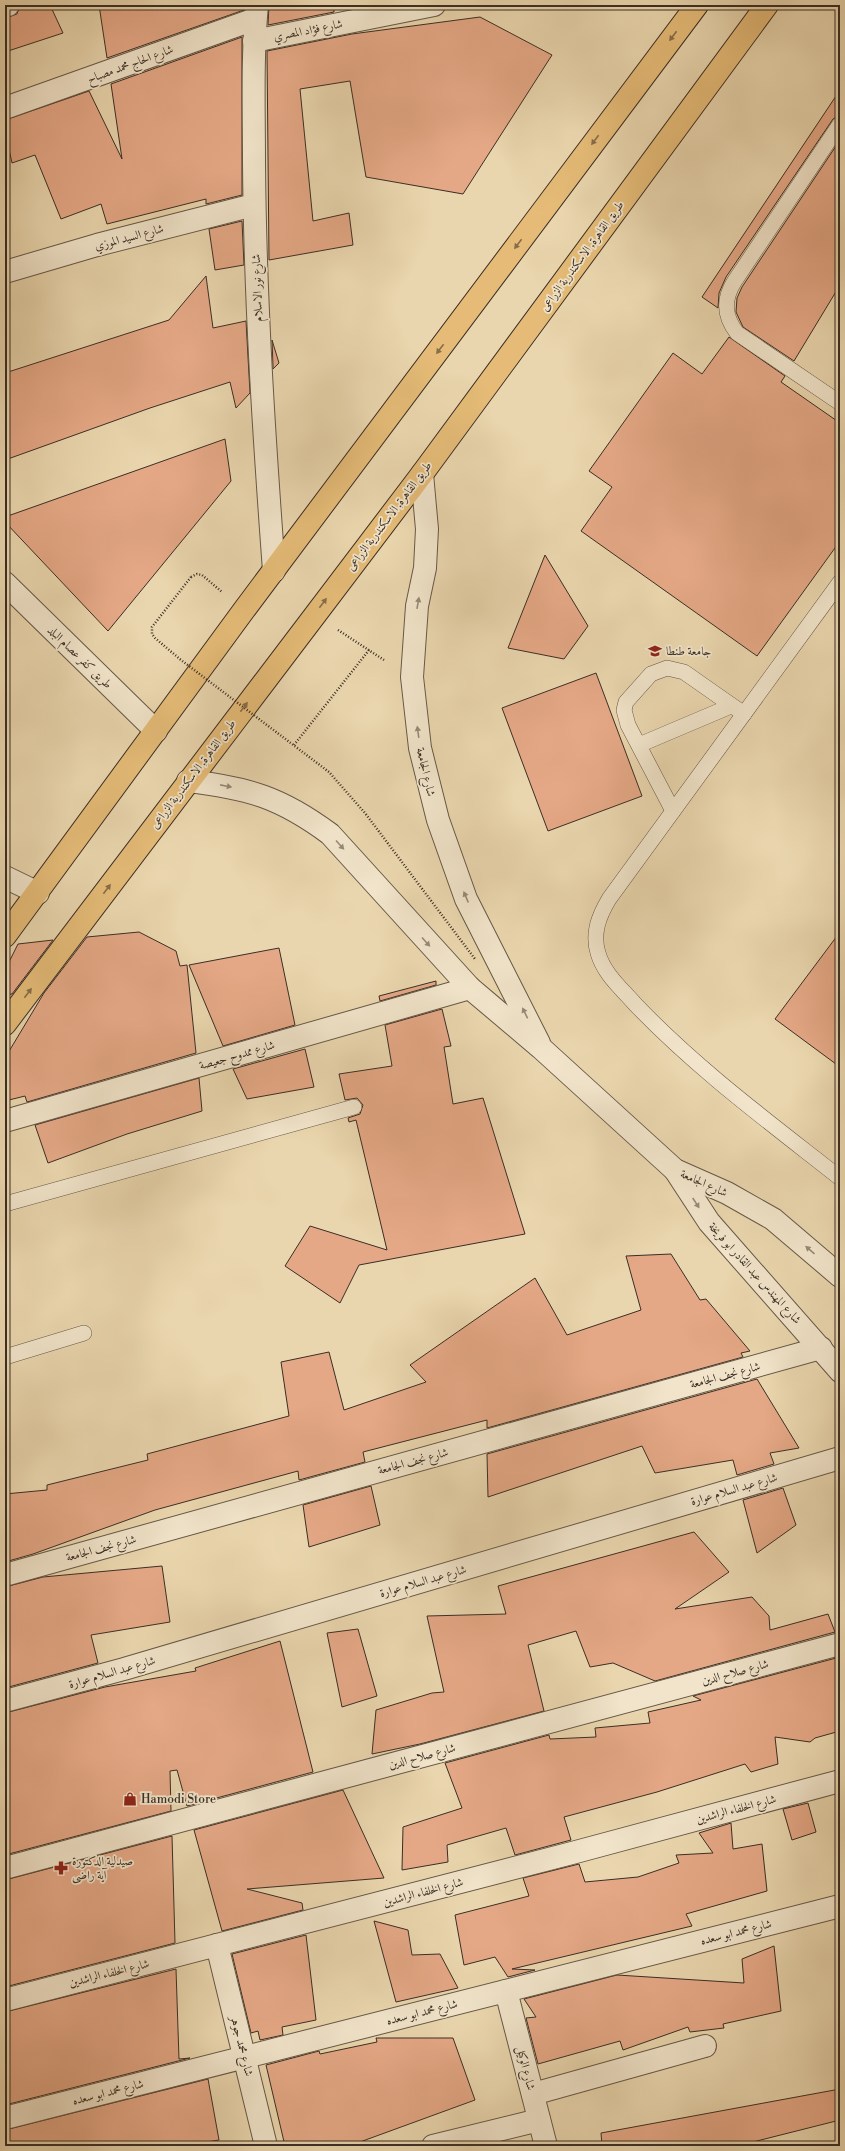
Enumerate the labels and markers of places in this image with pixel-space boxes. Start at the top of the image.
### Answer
school or university icon: جامعة طنطا [647,643,663,659]
place label: جامعة طنطا [666,644,711,659]
shop icon: Hamodi Store [122,1791,138,1807]
place label: Hamodi Store [141,1792,216,1807]
place label: صيدلية الدكتورة آية راضى [72,1854,133,1884]
pharmacy icon: صيدلية الدكتورة آية راضى [53,1860,69,1876]

